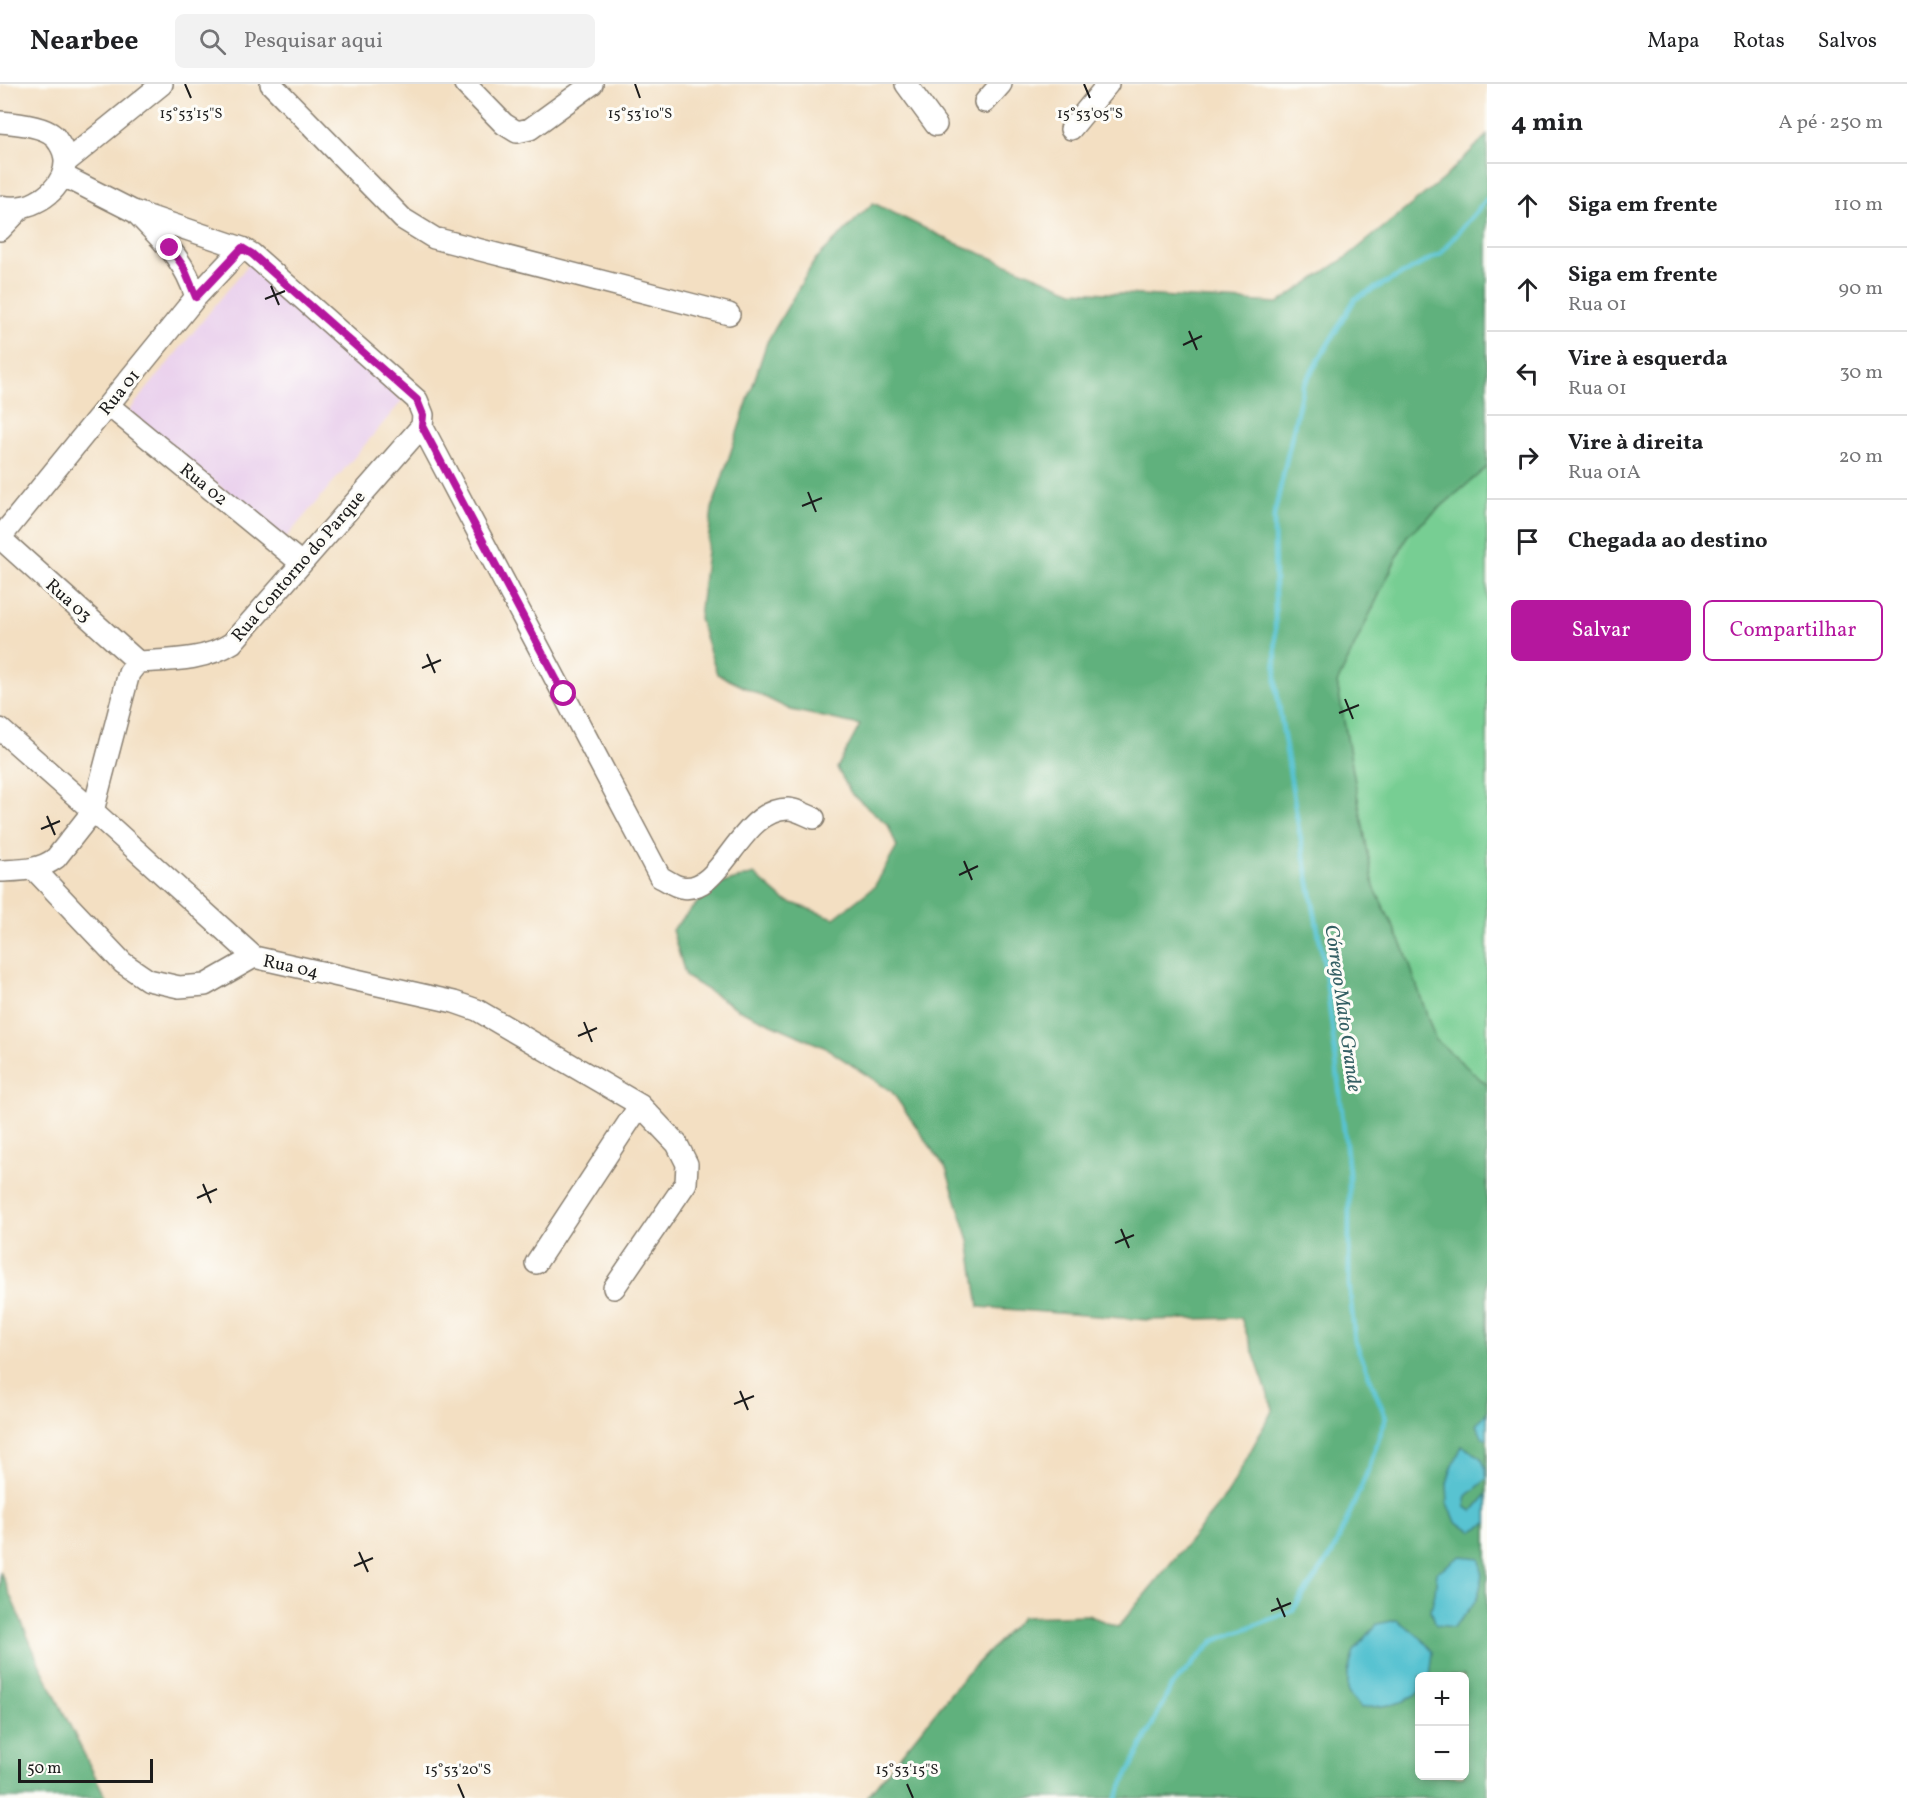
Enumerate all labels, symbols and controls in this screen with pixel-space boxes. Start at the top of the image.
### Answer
search box [175,14,595,68]
text: Nearbee [30,22,139,61]
icon: search [196,25,229,58]
text: Pesquisar aqui [244,26,383,57]
text: Mapa [1647,27,1700,56]
text: Rotas [1733,27,1785,56]
text: Salvos [1818,27,1877,56]
text: 15°53'15"S [159,104,223,125]
text: 15°53'10"S [608,104,672,125]
text: 15°53'05"S [1057,104,1123,125]
text: 4 min [1511,105,1583,141]
text: A pé · 250 m [1778,109,1883,137]
icon: ahead [1511,189,1544,222]
text: Siga em frente [1568,190,1718,221]
text: 110 m [1834,191,1883,219]
route end [156,234,182,260]
text: Siga em frente [1568,260,1718,291]
icon: ahead [1511,273,1544,306]
text: 90 m [1839,275,1883,303]
text: Rua 01 [1568,291,1627,319]
text: Vire à esquerda [1568,344,1728,375]
icon: left [1511,357,1544,390]
text: 30 m [1839,359,1883,387]
street label: Rua 01 [94,365,147,421]
text: Rua 01 [1568,375,1627,403]
text: Vire à direita [1568,428,1704,459]
icon: right [1511,441,1544,474]
text: 20 m [1839,443,1883,471]
street label: Rua 02 [174,458,232,512]
text: Rua 01A [1568,459,1641,487]
street label: Rua Contorno do Parque [226,486,372,648]
icon: arrive [1511,525,1544,558]
text: Chegada ao destino [1568,526,1768,557]
street label: Rua 03 [39,574,97,629]
button: Salvar [1511,600,1691,661]
button: Compartilhar [1703,600,1883,661]
route start [550,680,576,706]
water label: Córrego Mato Grande [1316,923,1368,1094]
street label: Rua 04 [261,949,321,986]
map controls [1415,1672,1469,1780]
button: + [1415,1672,1469,1726]
button: − [1415,1726,1469,1780]
scale bar [18,1756,153,1784]
text: 50 m [27,1758,61,1780]
text: 15°53'20"S [425,1760,491,1781]
text: 15°53'15"S [875,1760,939,1781]

